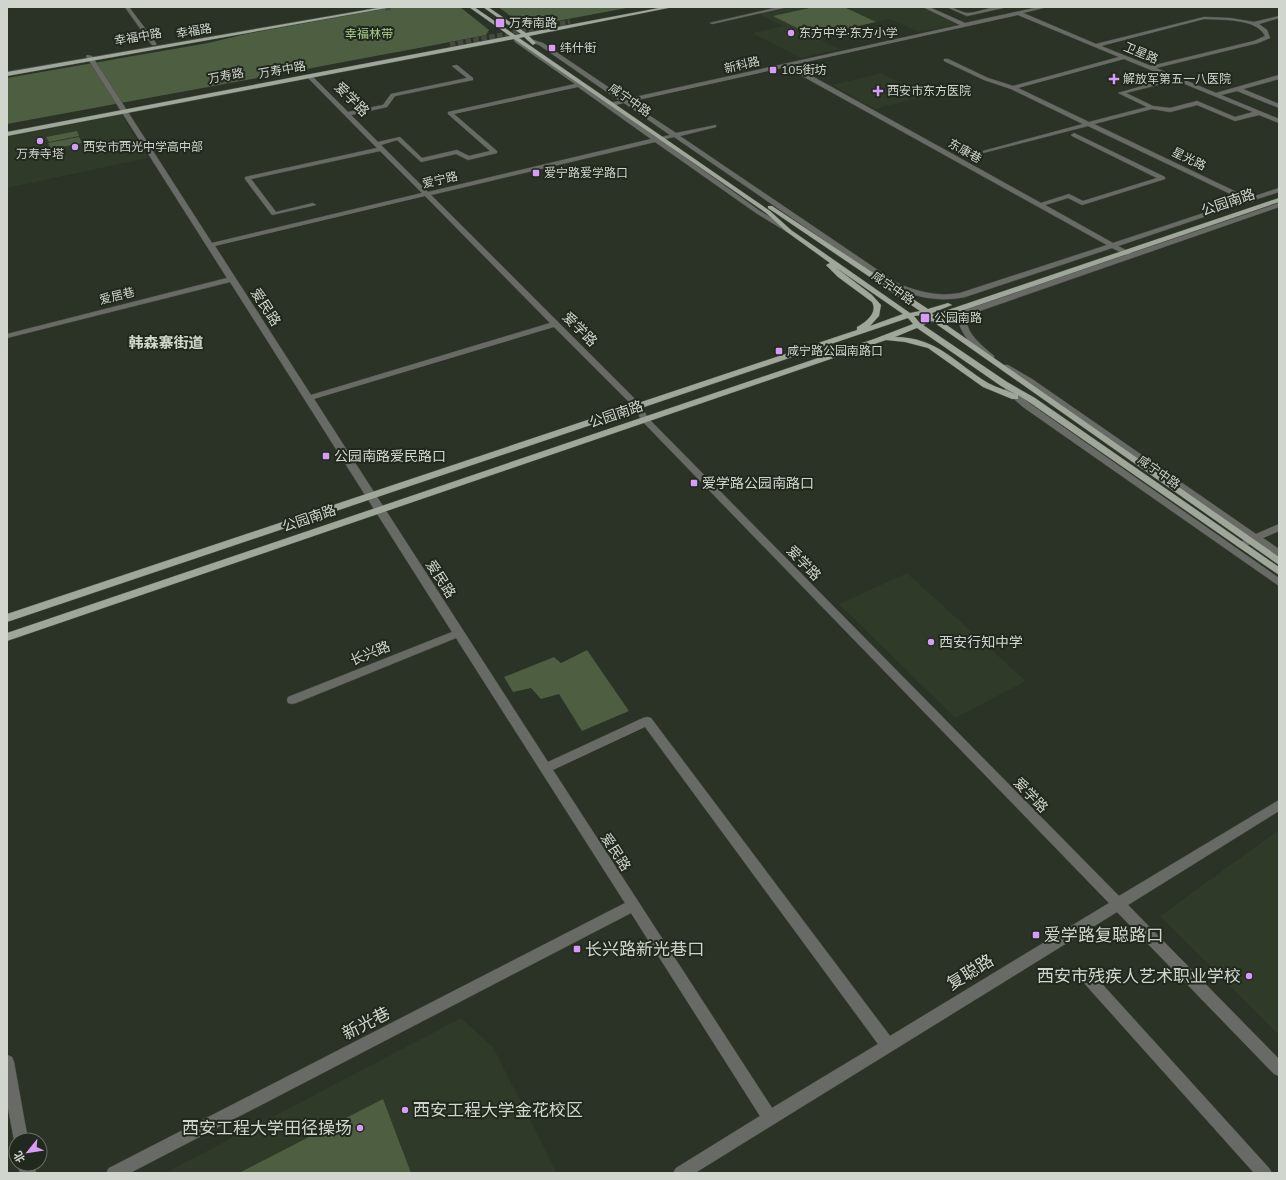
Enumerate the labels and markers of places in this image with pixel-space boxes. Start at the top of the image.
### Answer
place label: 万寿南路 [509,15,557,30]
marker: 万寿南路 [494,17,506,29]
place label: 东方中学·东方小学 [799,25,898,40]
marker: 东方中学·东方小学 [786,28,796,38]
place label: 纬什街 [560,40,596,55]
marker: 纬什街 [547,43,557,53]
place label: 105街坊 [781,62,827,77]
marker: 105街坊 [768,65,778,75]
place label: 解放军第五一八医院 [1123,71,1231,86]
marker: 解放军第五一八医院 [1108,73,1120,85]
place label: 西安市东方医院 [887,83,971,98]
marker: 西安市东方医院 [872,85,884,97]
marker: 万寿寺塔 [35,136,45,146]
place label: 西安市西光中学高中部 [83,139,203,154]
marker: 西安市西光中学高中部 [70,142,80,152]
place label: 万寿寺塔 [16,146,64,161]
place label: 爱宁路爱学路口 [544,165,628,180]
marker: 爱宁路爱学路口 [531,168,541,178]
place label: 公园南路 [934,310,982,325]
marker: 公园南路 [919,312,931,324]
place label: 咸宁路公园南路口 [787,343,883,358]
marker: 咸宁路公园南路口 [774,346,784,356]
place label: 公园南路爱民路口 [334,447,446,465]
marker: 公园南路爱民路口 [321,451,331,461]
place label: 爱学路公园南路口 [702,474,814,492]
marker: 爱学路公园南路口 [689,478,699,488]
place label: 西安行知中学 [939,633,1023,651]
marker: 西安行知中学 [926,637,936,647]
place label: 爱学路复聪路口 [1044,924,1163,945]
marker: 爱学路复聪路口 [1031,930,1041,940]
place label: 长兴路新光巷口 [585,938,704,959]
marker: 长兴路新光巷口 [572,944,582,954]
place label: 西安市残疾人艺术职业学校 [1037,965,1241,986]
marker: 西安市残疾人艺术职业学校 [1244,971,1254,981]
place label: 西安工程大学金花校区 [413,1099,583,1120]
marker: 西安工程大学金花校区 [400,1105,410,1115]
place label: 西安工程大学田径操场 [182,1117,352,1138]
marker: 西安工程大学田径操场 [355,1123,365,1133]

